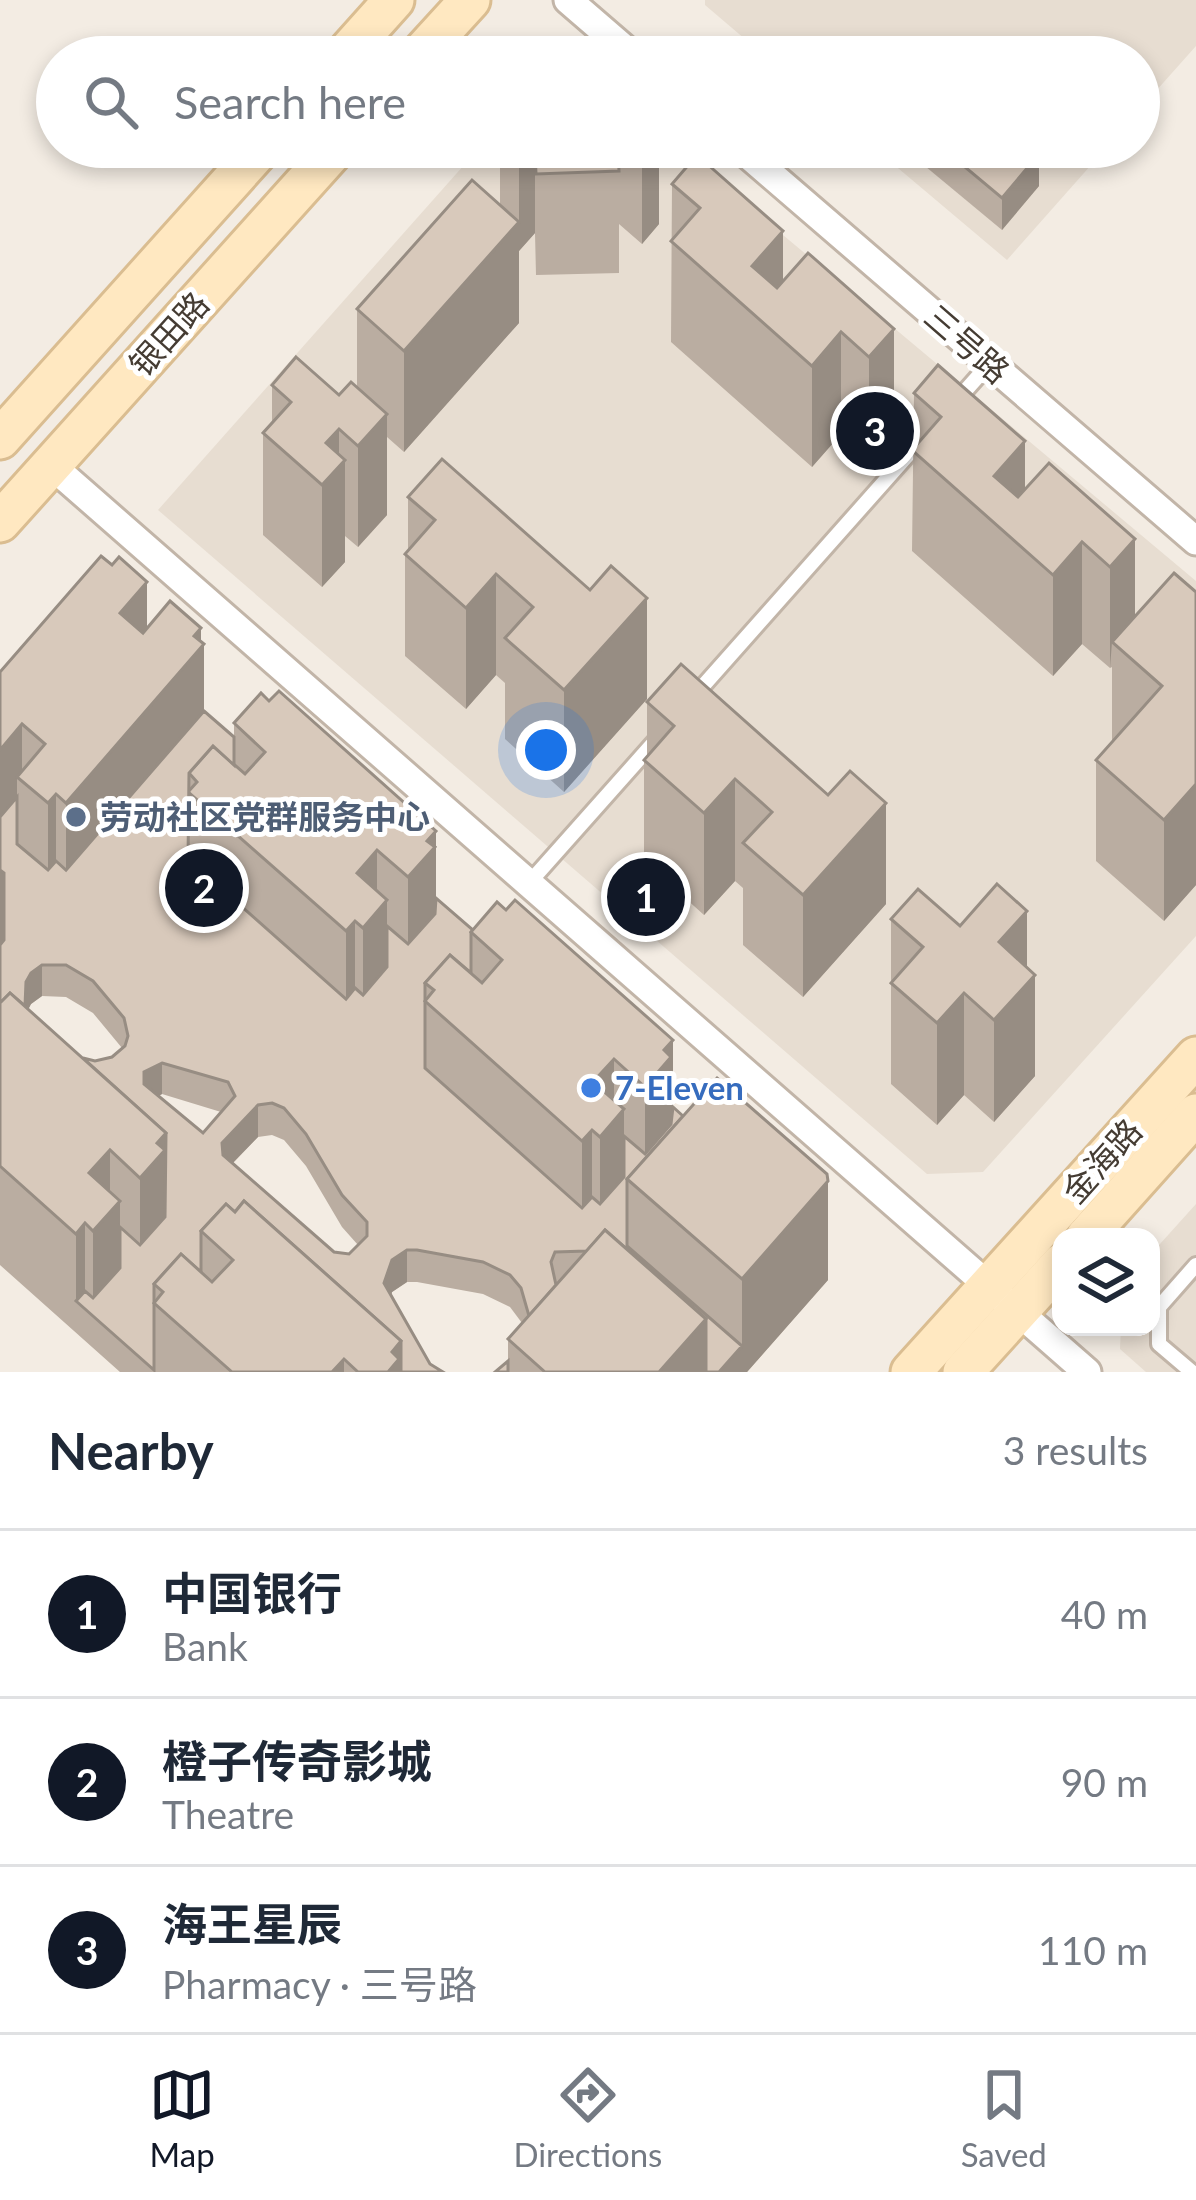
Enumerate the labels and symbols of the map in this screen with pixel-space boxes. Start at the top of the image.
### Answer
street label: 银田路 [120,283,216,383]
street label: 三号路 [917,296,1018,391]
pin: 3 [836,386,914,476]
your location [516,720,576,780]
place label: 劳动社区党群服务中心 [100,796,430,836]
marker: 劳动社区党群服务中心 [63,804,89,830]
pin: 2 [165,843,243,933]
pin: 1 [607,852,685,942]
place label: 7-Eleven [615,1067,744,1107]
marker: 7-Eleven [578,1075,604,1101]
street label: 金海路 [1053,1110,1149,1210]

